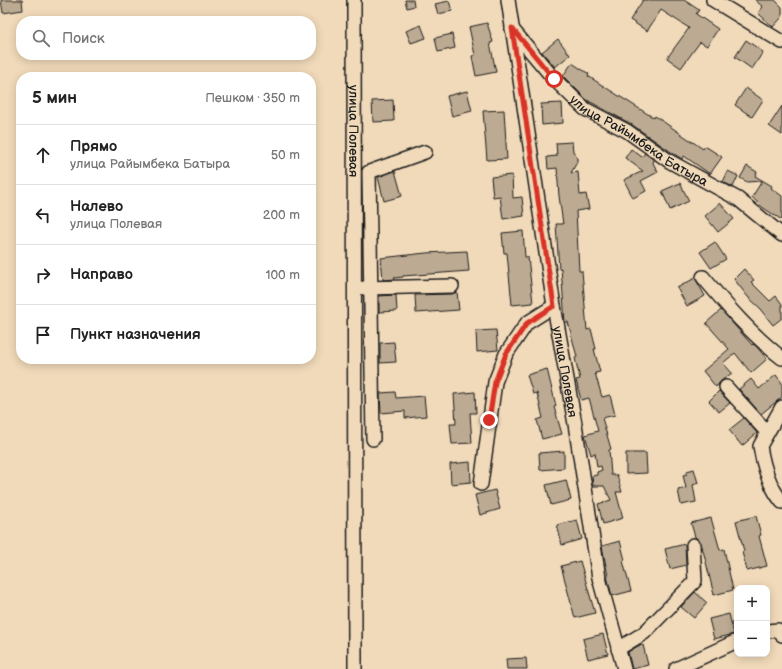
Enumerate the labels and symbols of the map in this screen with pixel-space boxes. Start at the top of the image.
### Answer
route start [545,70,563,88]
street label: улица Полевая [345,85,361,177]
street label: улица Райымбека Батыра [566,92,711,190]
street label: улица Полевая [549,325,581,419]
route end [480,411,498,429]

